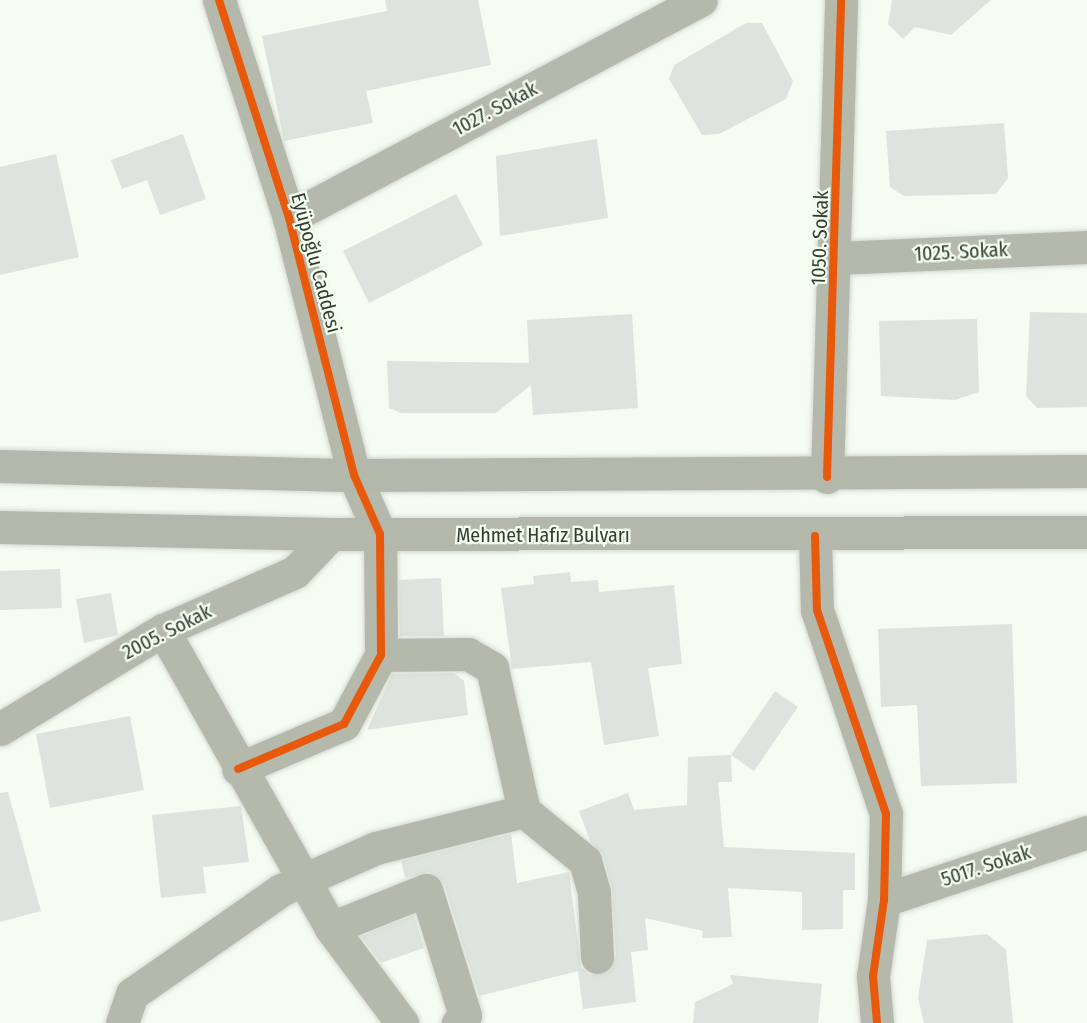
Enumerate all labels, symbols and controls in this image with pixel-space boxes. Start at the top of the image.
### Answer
street label: 1027. Sokak [449,77,541,141]
street label: Eyüpoğlu Caddesi [286,190,346,336]
street label: 1050. Sokak [806,190,834,286]
street label: 1025. Sokak [914,238,1008,266]
street label: Mehmet Hafız Bulvarı [456,523,630,547]
street label: 2005. Sokak [119,599,215,665]
street label: 5017. Sokak [938,840,1034,892]

